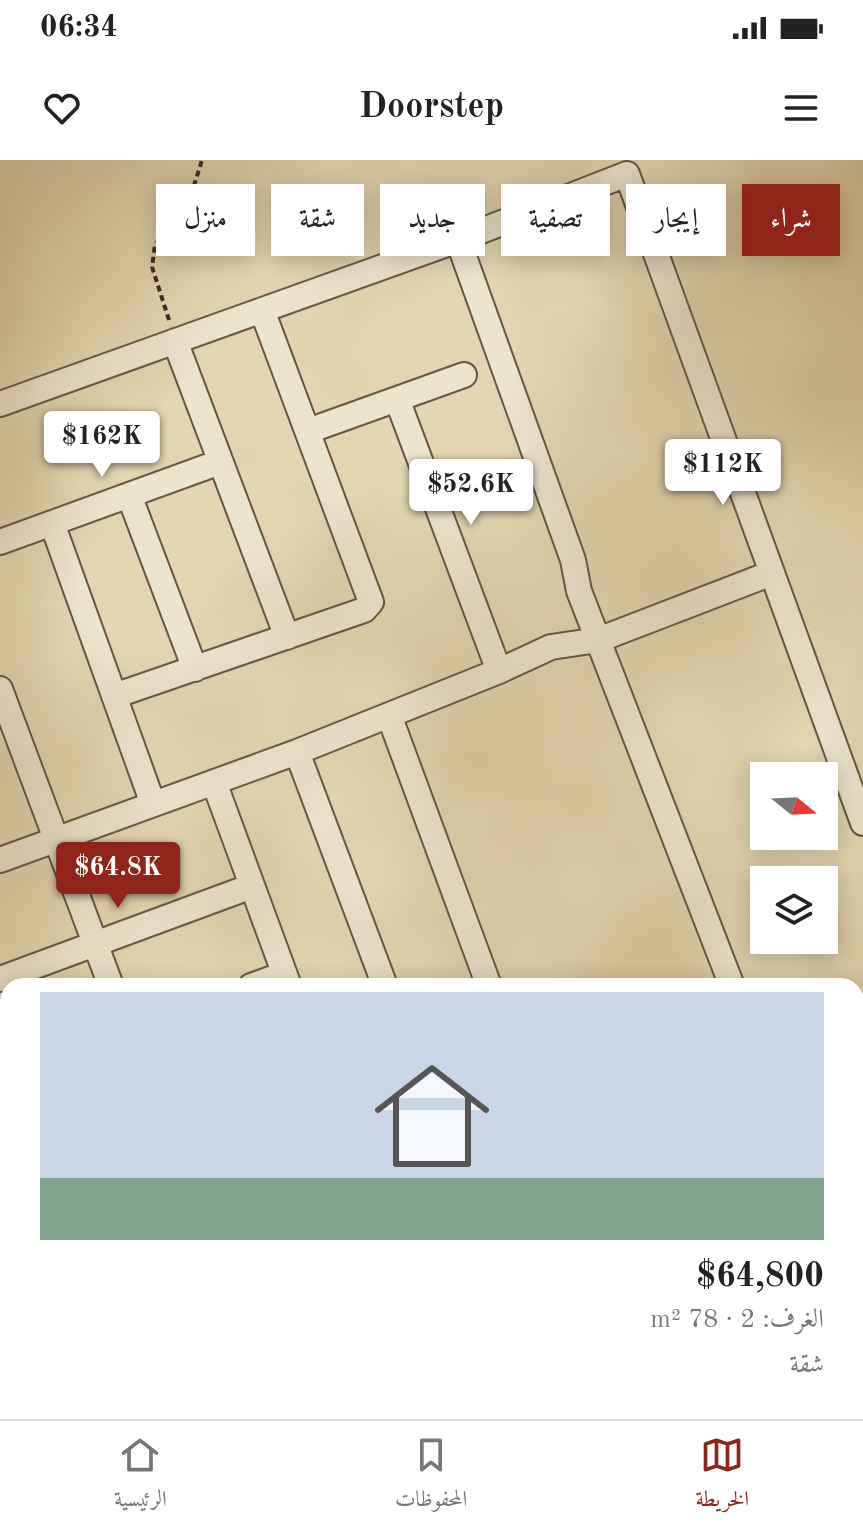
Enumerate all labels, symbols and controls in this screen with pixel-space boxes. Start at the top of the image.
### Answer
text: 06:34 [40,13,118,43]
icon: heart [40,86,84,130]
icon: menu [779,86,823,130]
text: Doorstep [359,90,504,126]
chip: منزل [156,184,255,256]
chip: شقة [271,184,364,256]
chip: جديد [380,184,485,256]
chip: تصفية [501,184,610,256]
chip: إيجار [626,184,726,256]
chip: شراء [742,184,840,256]
pin: $162K [46,411,158,479]
text: $162K [62,424,142,450]
pin: $112K [667,439,779,507]
text: $112K [683,452,763,478]
pin: $52.6K [406,459,536,527]
text: $52.6K [427,472,515,498]
north arrow [750,762,838,850]
map controls [750,762,838,954]
pin: $64.8K [53,842,183,910]
text: $64.8K [74,855,162,881]
button: layers [750,866,838,954]
icon: home [360,1044,504,1188]
text: $64,800 [696,1260,824,1294]
text: الغرف: 2 · 78 m² [650,1307,824,1333]
text: شقة [790,1352,824,1378]
tab: الرئيسية [114,1433,167,1520]
tab: المحفوظات [395,1433,467,1520]
tab: الخريطة [695,1433,749,1520]

